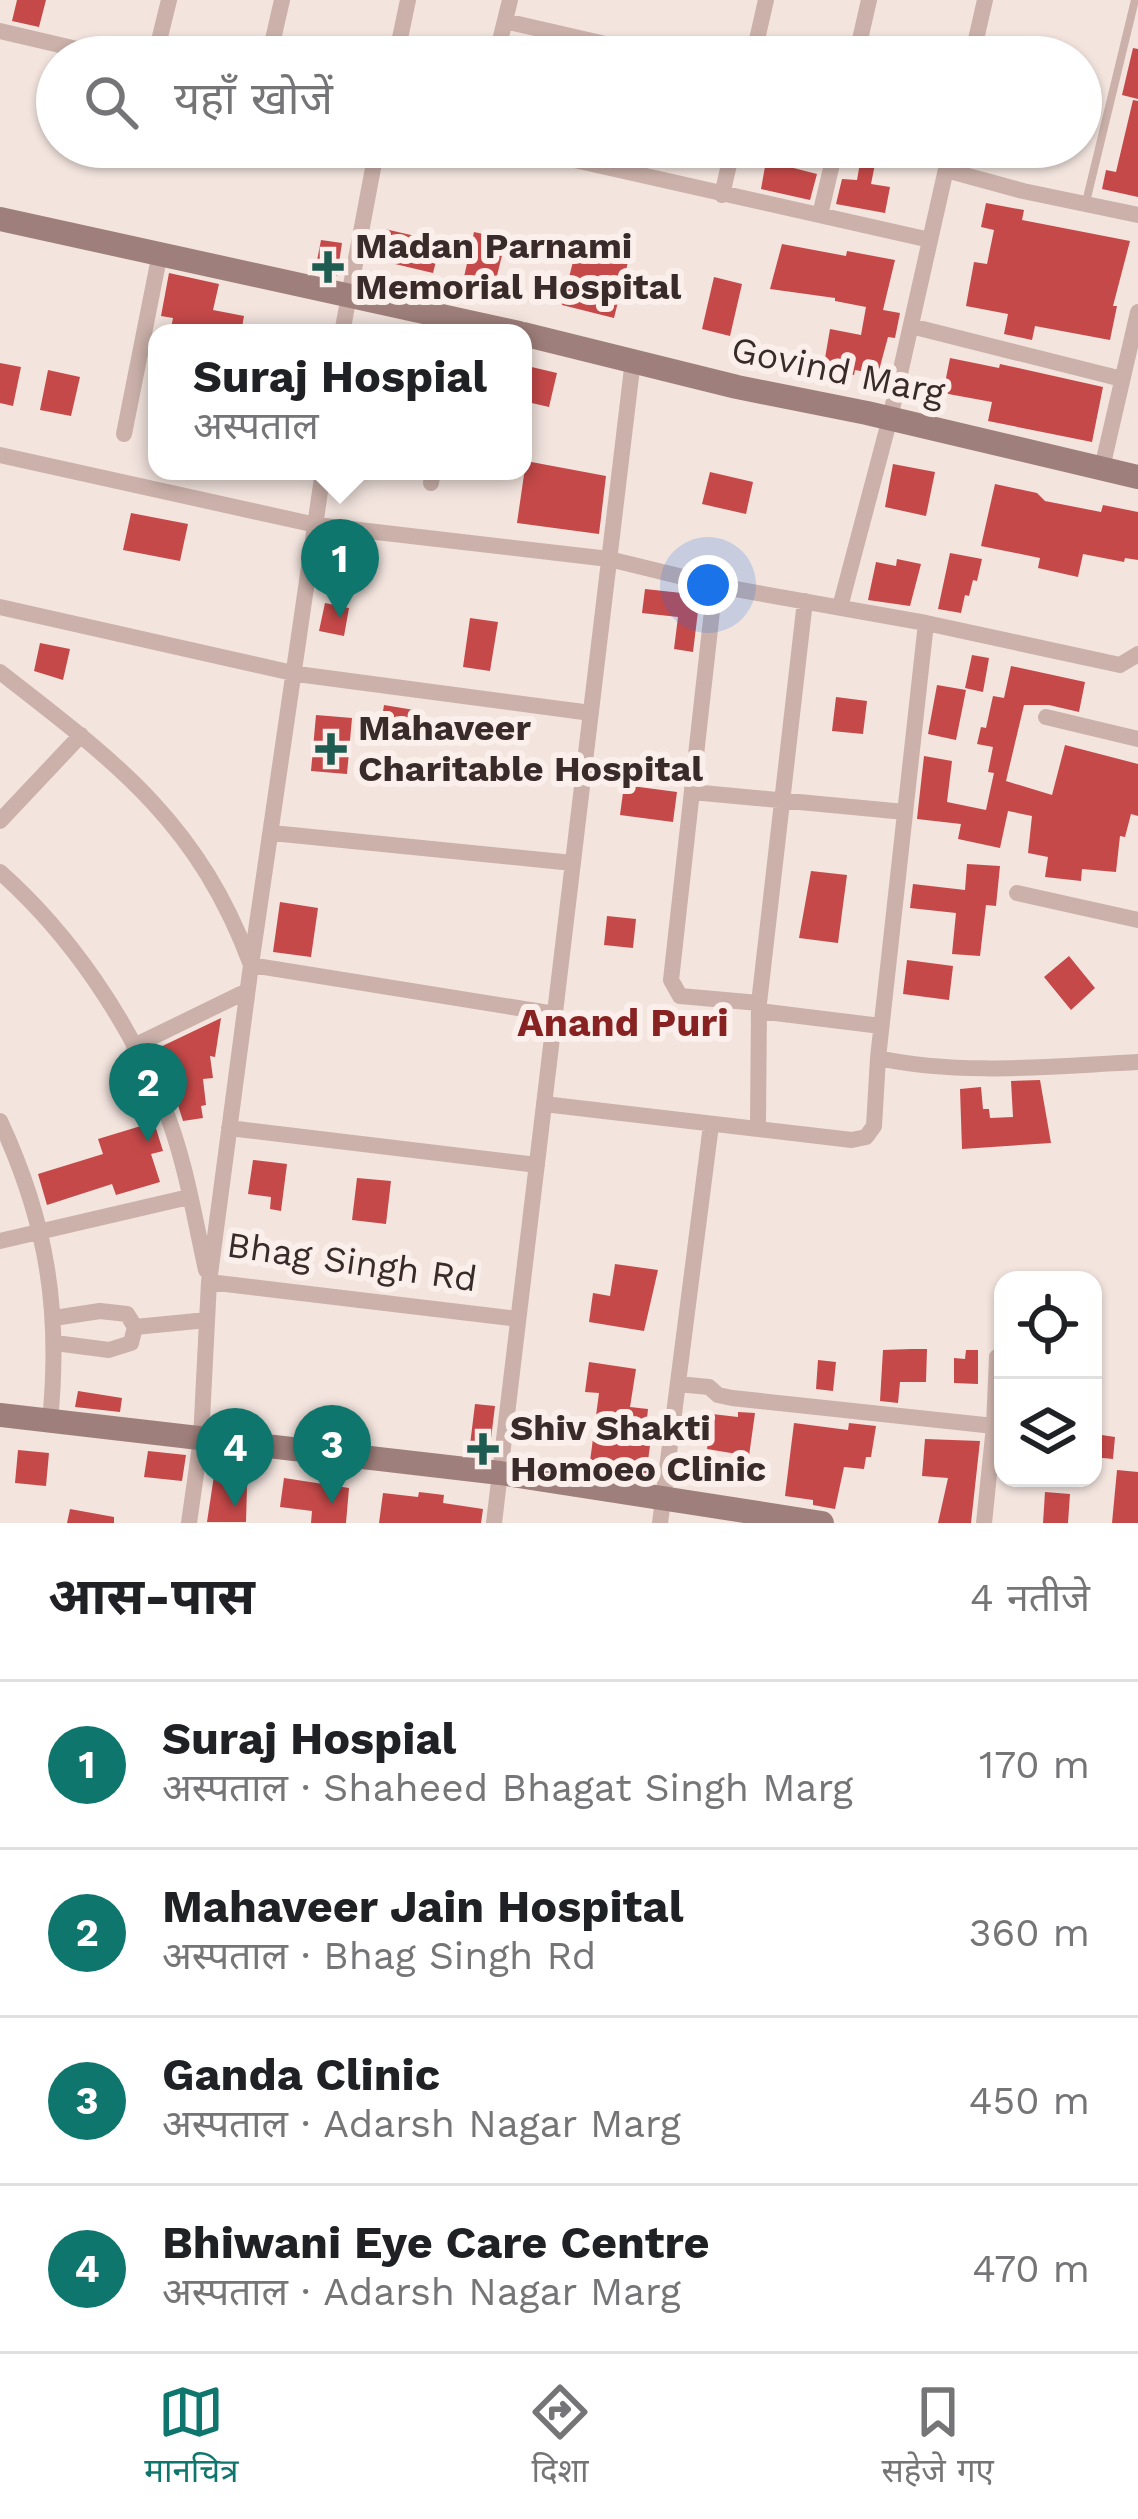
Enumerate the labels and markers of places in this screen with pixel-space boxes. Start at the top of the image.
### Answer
place label: Madan Parnami Memorial Hospital [355,225,682,308]
marker: Madan Parnami Memorial Hospital [312,251,344,283]
pin: 1 [301,519,379,618]
place label: Mahaveer Charitable Hospital [358,707,703,790]
marker: Mahaveer Charitable Hospital [315,733,347,765]
pin: 2 [109,1043,187,1142]
pin: 3 [293,1405,371,1504]
place label: Shiv Shakti Homoeo Clinic [510,1407,766,1490]
pin: 4 [196,1408,274,1507]
marker: Shiv Shakti Homoeo Clinic [467,1433,499,1465]

